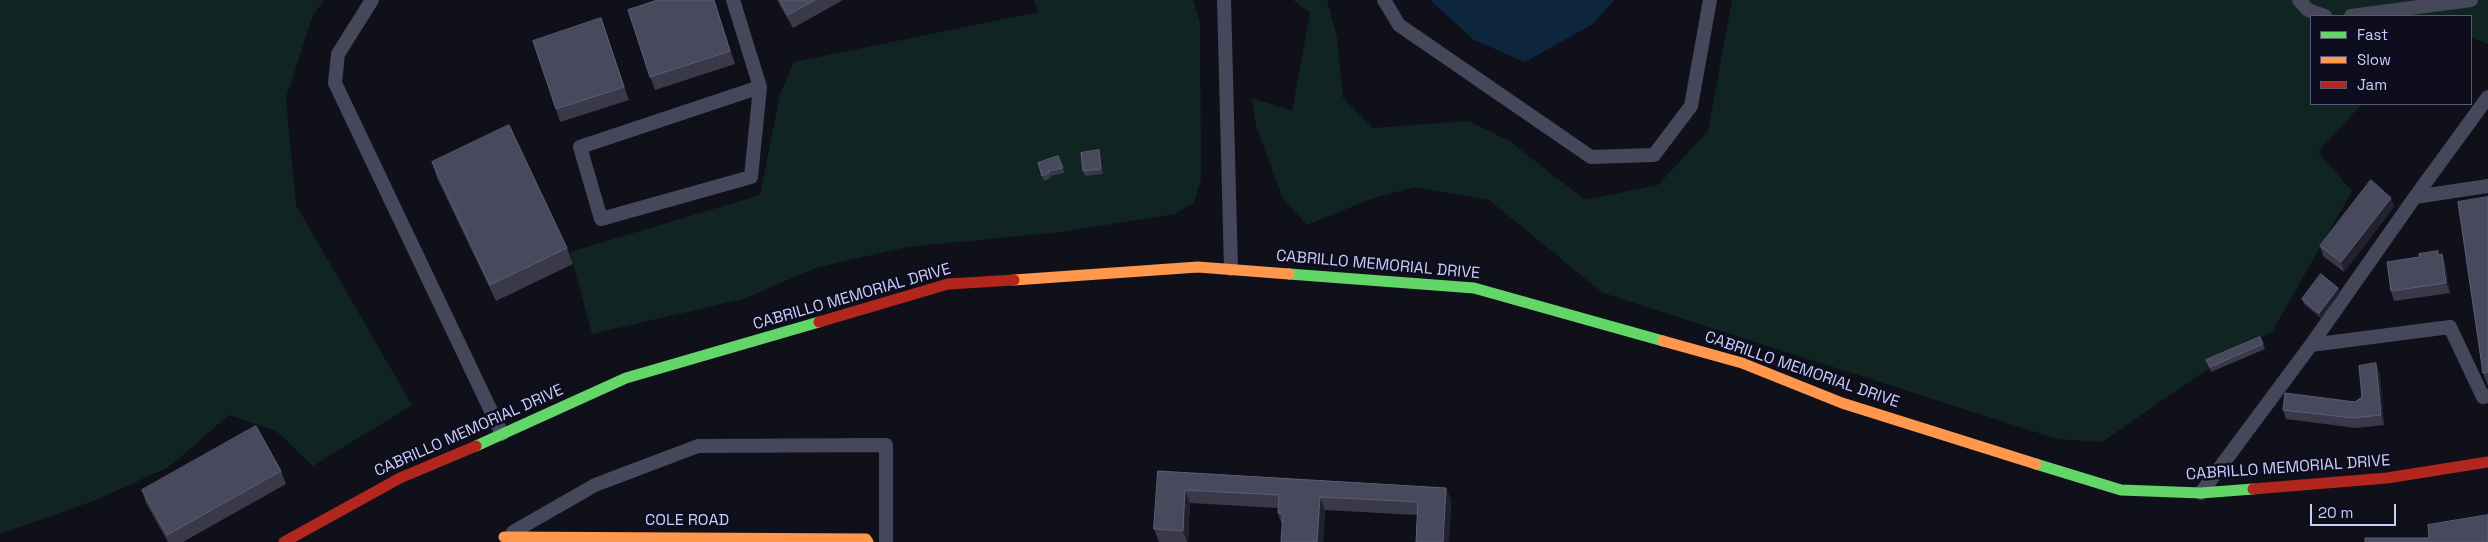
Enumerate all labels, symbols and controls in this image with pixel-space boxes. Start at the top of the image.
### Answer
legend [2310,15,2473,105]
text: Fast [2357,25,2388,44]
text: Slow [2357,50,2391,69]
text: Jam [2357,75,2387,94]
street label: CABRILLO MEMORIAL DRIVE [1275,247,1481,283]
street label: CABRILLO MEMORIAL DRIVE [751,260,953,334]
street label: CABRILLO MEMORIAL DRIVE [1702,328,1902,412]
street label: CABRILLO MEMORIAL DRIVE [372,381,566,481]
street label: CABRILLO MEMORIAL DRIVE [2185,451,2391,485]
scale bar [2313,494,2399,526]
text: 20 m [2318,503,2353,522]
street label: COLE ROAD [645,511,729,531]

